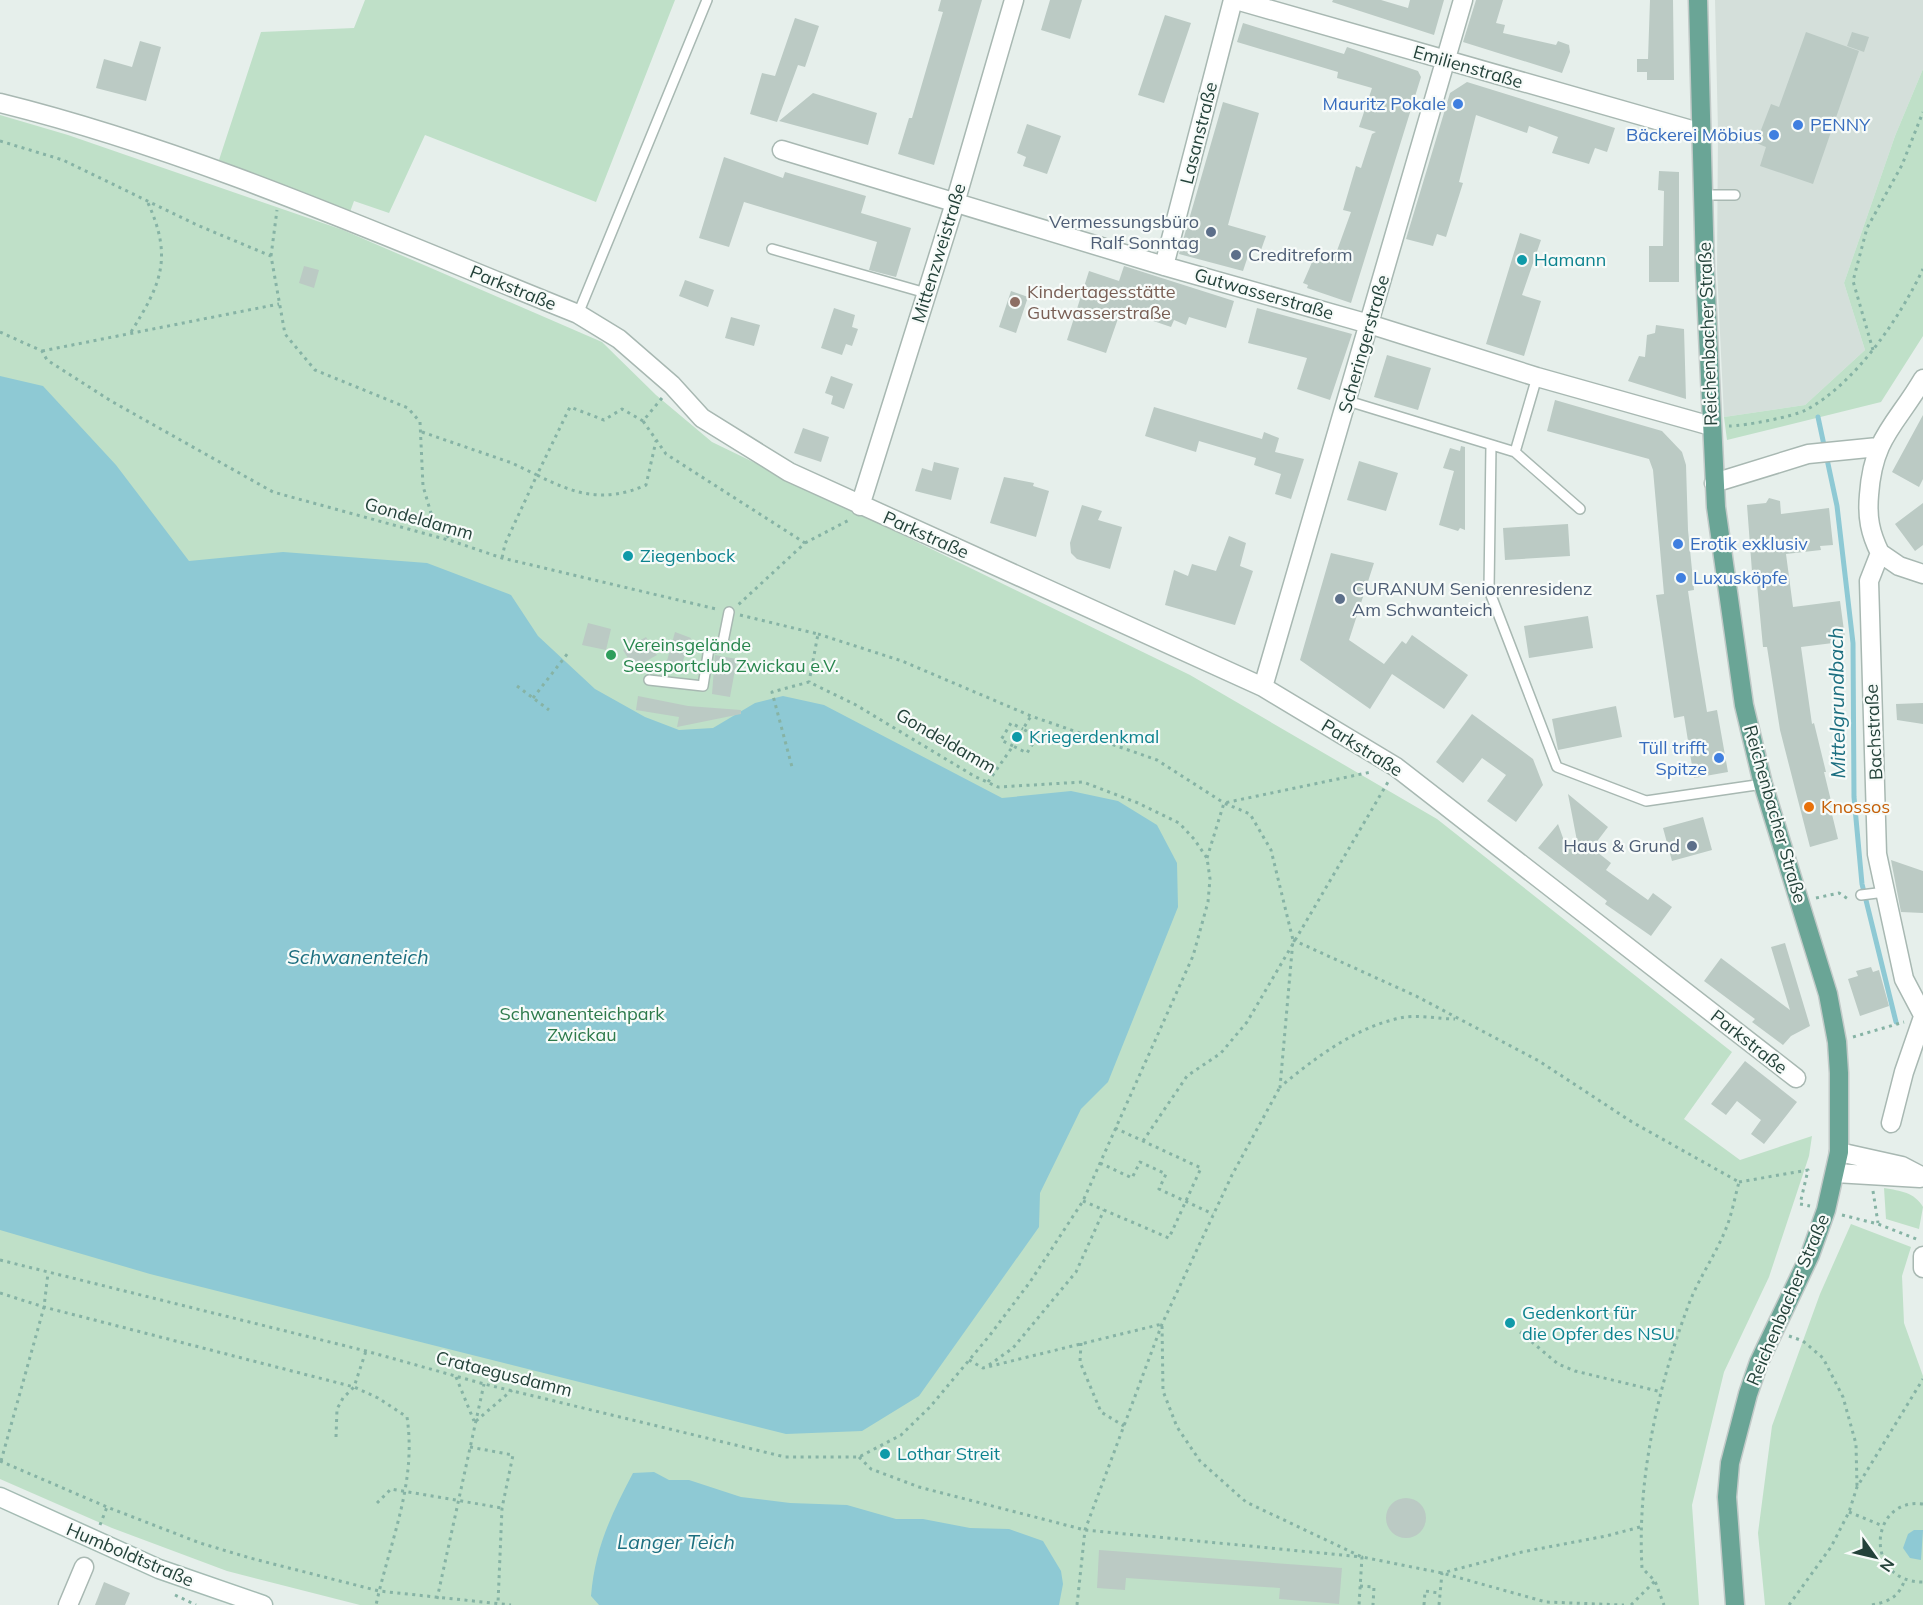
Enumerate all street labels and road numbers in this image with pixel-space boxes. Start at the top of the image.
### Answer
street label: Emilienstraße [1411,40,1526,93]
street label: Lasanstraße [1175,79,1222,186]
street label: Mittenzweistraße [906,180,971,325]
street label: Reichenbacher Straße [1693,242,1722,426]
street label: Parkstraße [467,260,560,315]
street label: Gutwasserstraße [1192,263,1336,324]
street label: Scheringerstraße [1333,272,1394,416]
street label: Gondeldamm [362,492,476,545]
street label: Parkstraße [880,505,973,564]
street label: Bachstraße [1860,683,1887,781]
street label: Gondeldamm [892,703,1001,779]
street label: Parkstraße [1317,714,1407,782]
street label: Reichenbacher Straße [1739,722,1812,906]
street label: Parkstraße [1706,1004,1792,1079]
street label: Reichenbacher Straße [1741,1211,1834,1389]
street label: Crataegusdamm [434,1345,575,1402]
street label: Humboldtstraße [63,1517,197,1592]

